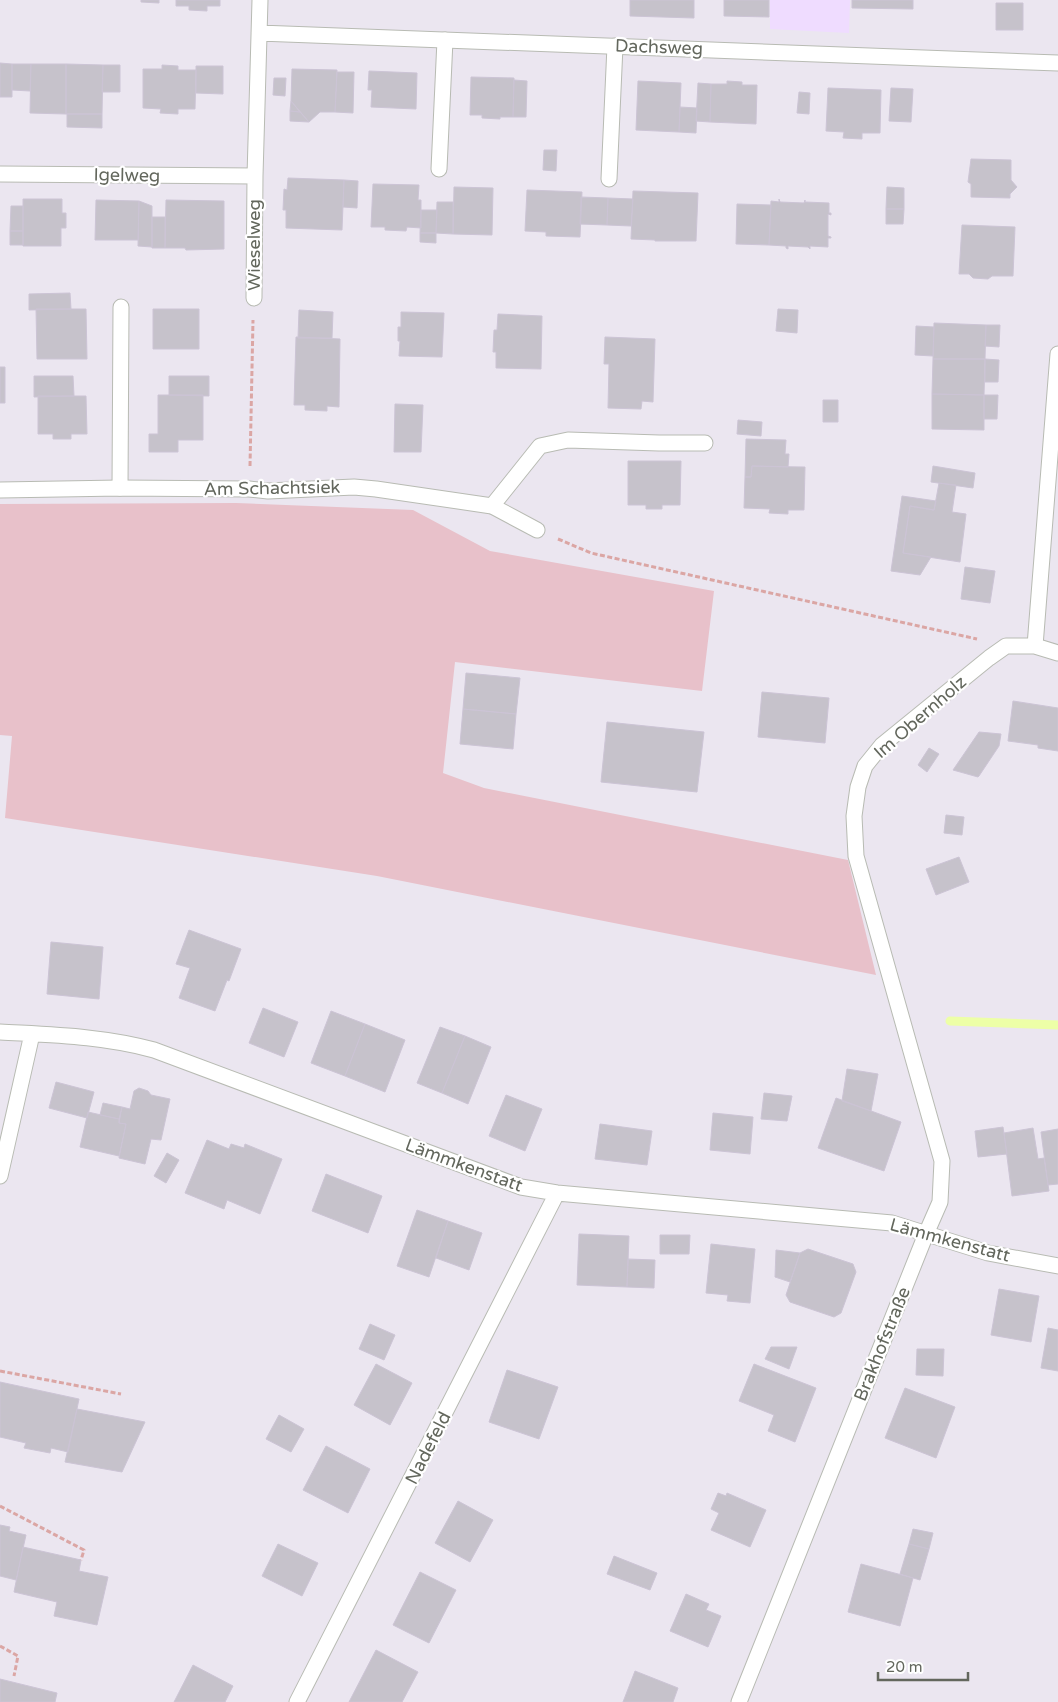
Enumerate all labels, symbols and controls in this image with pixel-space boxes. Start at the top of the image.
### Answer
street label: Dachsweg [615,34,703,60]
street label: Igelweg [94,163,160,187]
street label: Wieselweg [243,199,265,291]
street label: Am Schachtsiek [204,476,341,500]
street label: Im Obernholz [869,671,971,763]
street label: Lämmkenstatt [402,1134,526,1196]
street label: Lämmkenstatt [888,1213,1013,1267]
street label: Brakhofstraße [849,1284,915,1404]
street label: Nadefeld [400,1408,456,1488]
scale bar [878,1650,968,1682]
text: 20 m [886,1658,923,1676]

